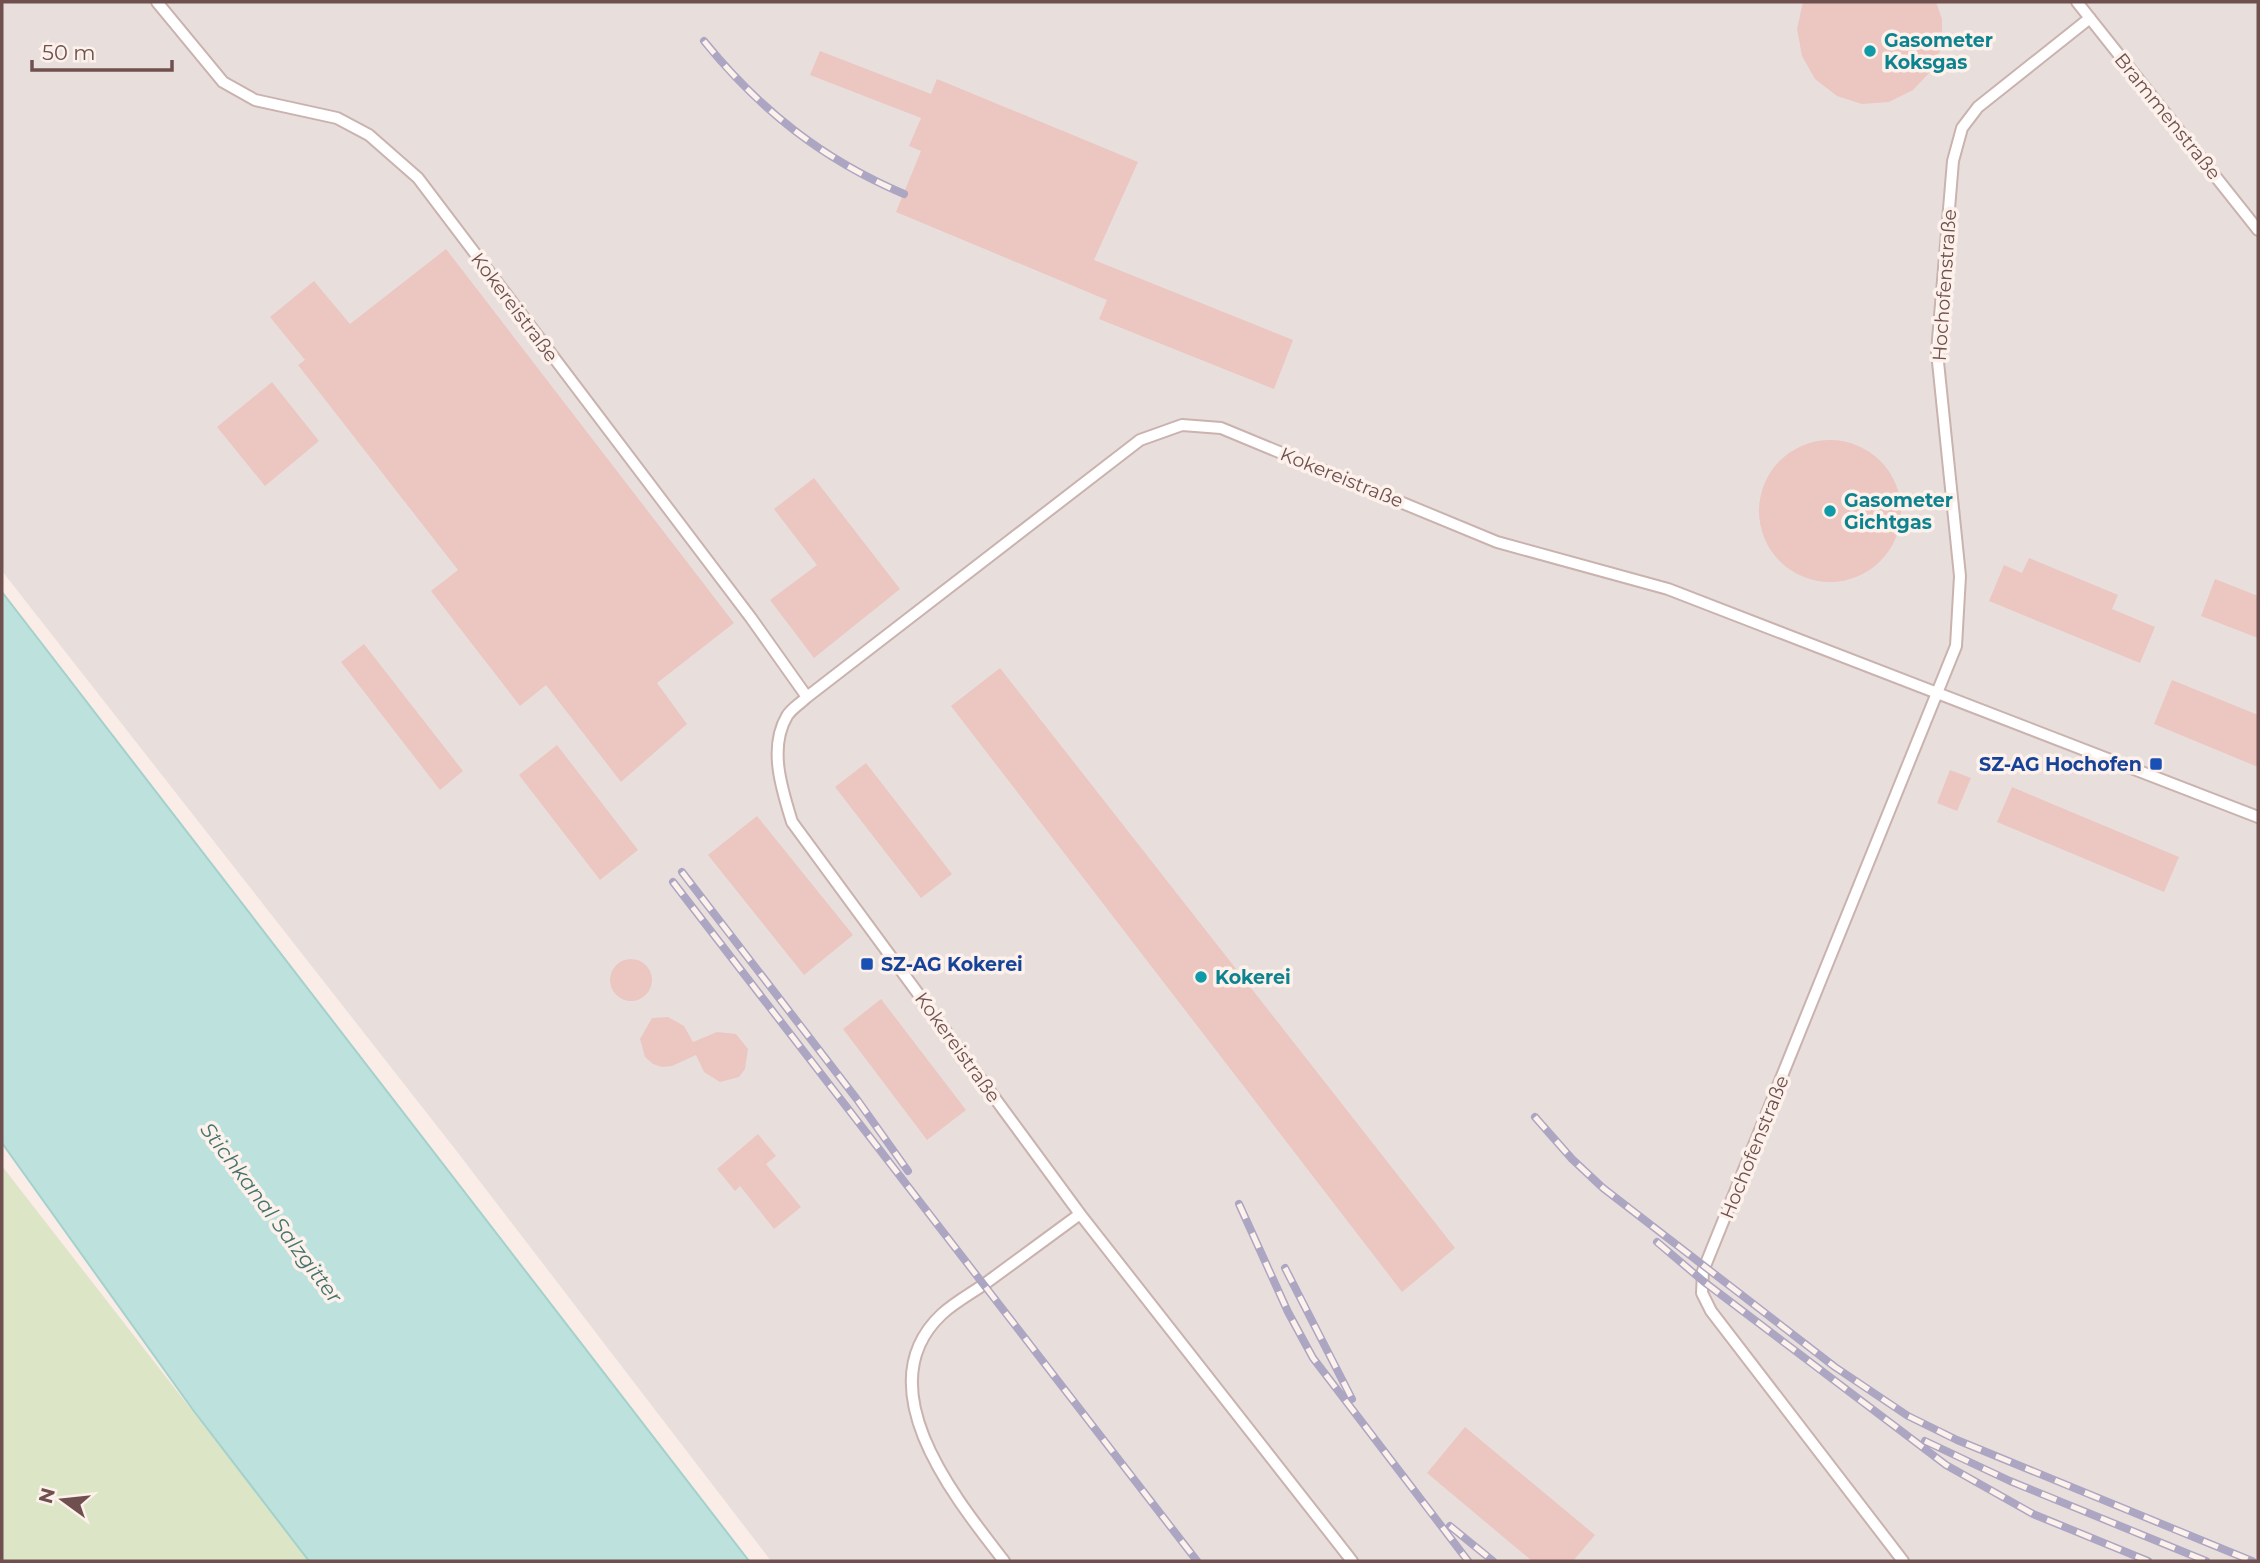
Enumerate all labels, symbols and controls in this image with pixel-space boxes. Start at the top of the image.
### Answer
scale bar [32,28,172,72]
place label: Gasometer Koksgas [1884,29,1993,74]
text: 50 m [42,40,96,65]
marker: Gasometer Koksgas [1862,43,1878,59]
street label: Brammenstraße [2110,48,2226,184]
street label: Hochofenstraße [1928,208,1961,362]
street label: Kokereistraße [466,248,563,366]
street label: Kokereistraße [1277,442,1407,513]
place label: Gasometer Gichtgas [1844,489,1953,534]
marker: Gasometer Gichtgas [1822,503,1838,519]
place label: SZ-AG Hochofen [1979,753,2142,776]
marker: SZ-AG Hochofen [2148,756,2164,772]
place label: SZ-AG Kokerei [881,953,1023,976]
marker: SZ-AG Kokerei [859,956,875,972]
place label: Kokerei [1215,966,1291,989]
marker: Kokerei [1193,969,1209,985]
street label: Kokereistraße [910,988,1005,1107]
street label: Hochofenstraße [1715,1072,1794,1222]
water label: Stichkanal Salzgitter [195,1117,348,1308]
north arrow [28,1465,98,1535]
text: N [34,1485,60,1506]

